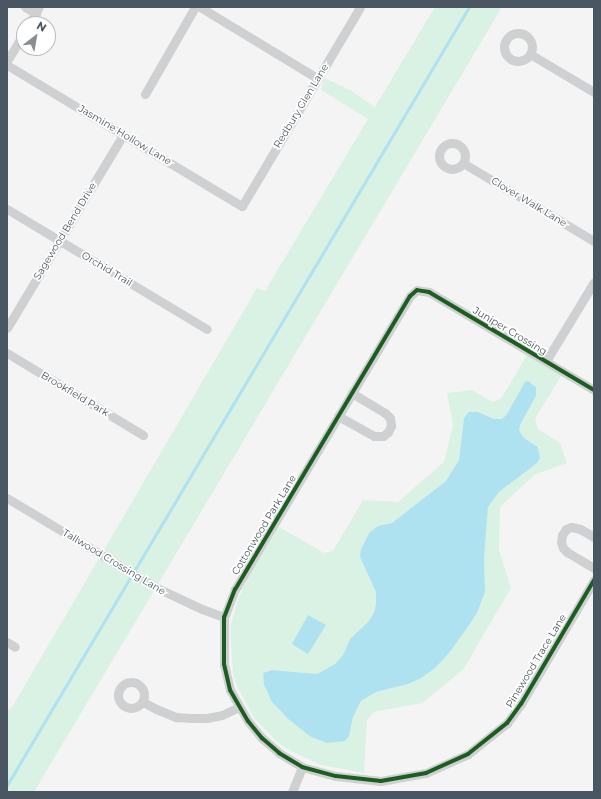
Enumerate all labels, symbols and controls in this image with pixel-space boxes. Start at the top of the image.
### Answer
north arrow [16,16,56,56]
text: N [34,18,49,35]
street label: Redbury Glen Lane [271,62,331,150]
street label: Jasmine Hollow Lane [76,102,174,168]
street label: Clover Walk Lane [489,175,569,229]
street label: Sagewood Bend Drive [31,180,99,282]
street label: Orchid Trail [79,249,135,289]
street label: Juniper Crossing [471,304,549,358]
street label: Brookfield Park [39,369,111,419]
street label: Cottonwood Park Lane [229,473,299,577]
street label: Tallwood Crossing Lane [60,527,168,597]
street label: Pinewood Trace Lane [503,612,569,710]

